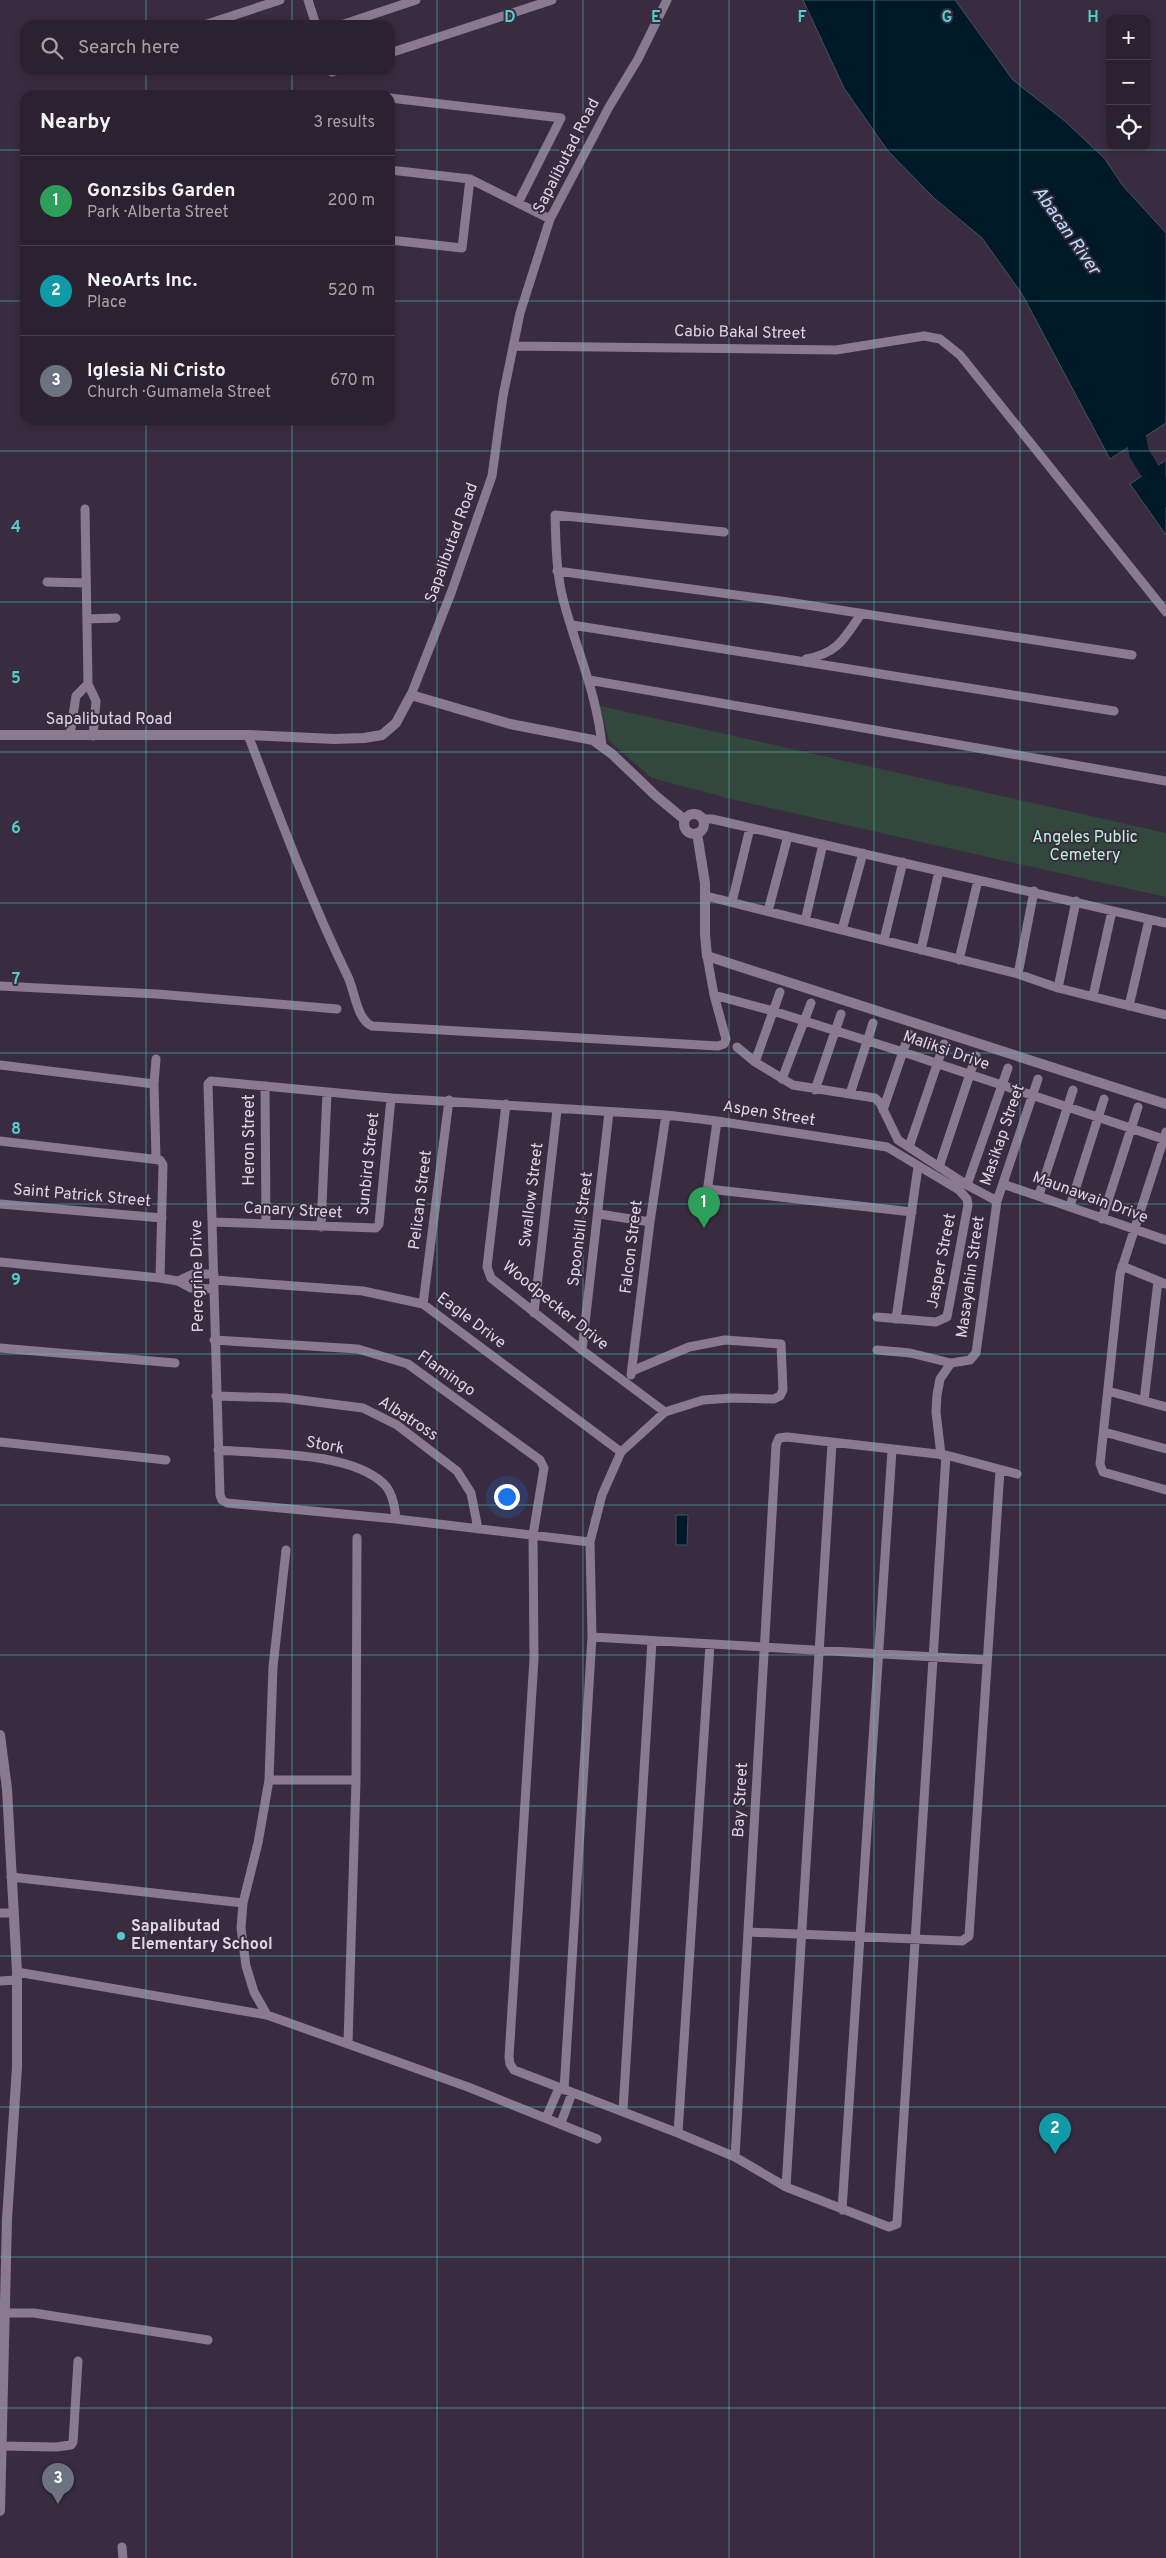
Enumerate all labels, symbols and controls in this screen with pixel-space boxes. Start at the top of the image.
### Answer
text: D [504,8,516,28]
text: E [651,8,661,28]
text: F [797,8,807,28]
text: G [942,8,952,28]
text: H [1087,8,1099,28]
map controls [1106,15,1151,150]
button: + [1106,15,1151,60]
search box [20,20,395,75]
icon: search [38,34,66,62]
text: Search here [78,36,180,60]
button: − [1106,60,1151,105]
street label: Sapalibutad Road [529,95,605,217]
button: locate [1106,105,1151,150]
text: Nearby [40,109,111,136]
text: 3 results [313,113,375,133]
text: Gonzsibs Garden [87,179,235,203]
water label: Abacan River [1027,182,1106,282]
text: 1 [53,191,59,211]
text: 200 m [327,191,375,211]
text: Park · Alberta Street [87,203,229,223]
text: NeoArts Inc. [87,269,197,293]
text: 2 [51,281,61,301]
text: 520 m [328,281,375,301]
text: Place [87,293,127,313]
street label: Cabio Bakal Street [674,322,806,344]
text: Iglesia Ni Cristo [87,359,226,383]
text: 3 [51,371,61,391]
text: 670 m [330,371,375,391]
text: Church · Gumamela Street [87,383,271,403]
street label: Sapalibutad Road [421,480,483,606]
text: 4 [11,518,21,538]
text: 5 [11,669,21,689]
street label: Sapalibutad Road [46,710,172,730]
text: 6 [11,819,21,839]
park label: Angeles Public Cemetery [1032,828,1138,866]
text: 7 [12,970,20,990]
street label: Maliksi Drive [900,1027,992,1075]
street label: Masikap Street [976,1082,1030,1188]
street label: Heron Street [240,1094,260,1186]
street label: Aspen Street [721,1097,817,1131]
street label: Sunbird Street [354,1112,384,1216]
text: 8 [11,1120,21,1140]
street label: Swallow Street [516,1142,548,1248]
street label: Pelican Street [405,1149,437,1251]
street label: Maunawain Drive [1029,1168,1151,1228]
street label: Spoonbill Street [564,1171,598,1287]
street label: Saint Patrick Street [12,1180,152,1212]
pin: 1 [688,1187,720,1228]
street label: Canary Street [243,1198,343,1224]
street label: Falcon Street [616,1199,648,1295]
street label: Jasper Street [923,1212,961,1310]
street label: Masayahin Street [953,1215,989,1339]
street label: Peregrine Drive [187,1220,209,1332]
street label: Woodpecker Drive [498,1257,612,1355]
text: 9 [11,1271,21,1291]
street label: Eagle Drive [432,1288,510,1354]
street label: Flamingo [413,1347,479,1401]
street label: Albatross [374,1392,442,1446]
street label: Stork [304,1432,346,1460]
your location [494,1484,520,1510]
street label: Bay Street [729,1762,753,1838]
place label: Sapalibutad Elementary School [131,1917,273,1955]
marker: Sapalibutad Elementary School [115,1930,127,1942]
pin: 2 [1039,2113,1071,2154]
pin: 3 [42,2463,74,2504]

